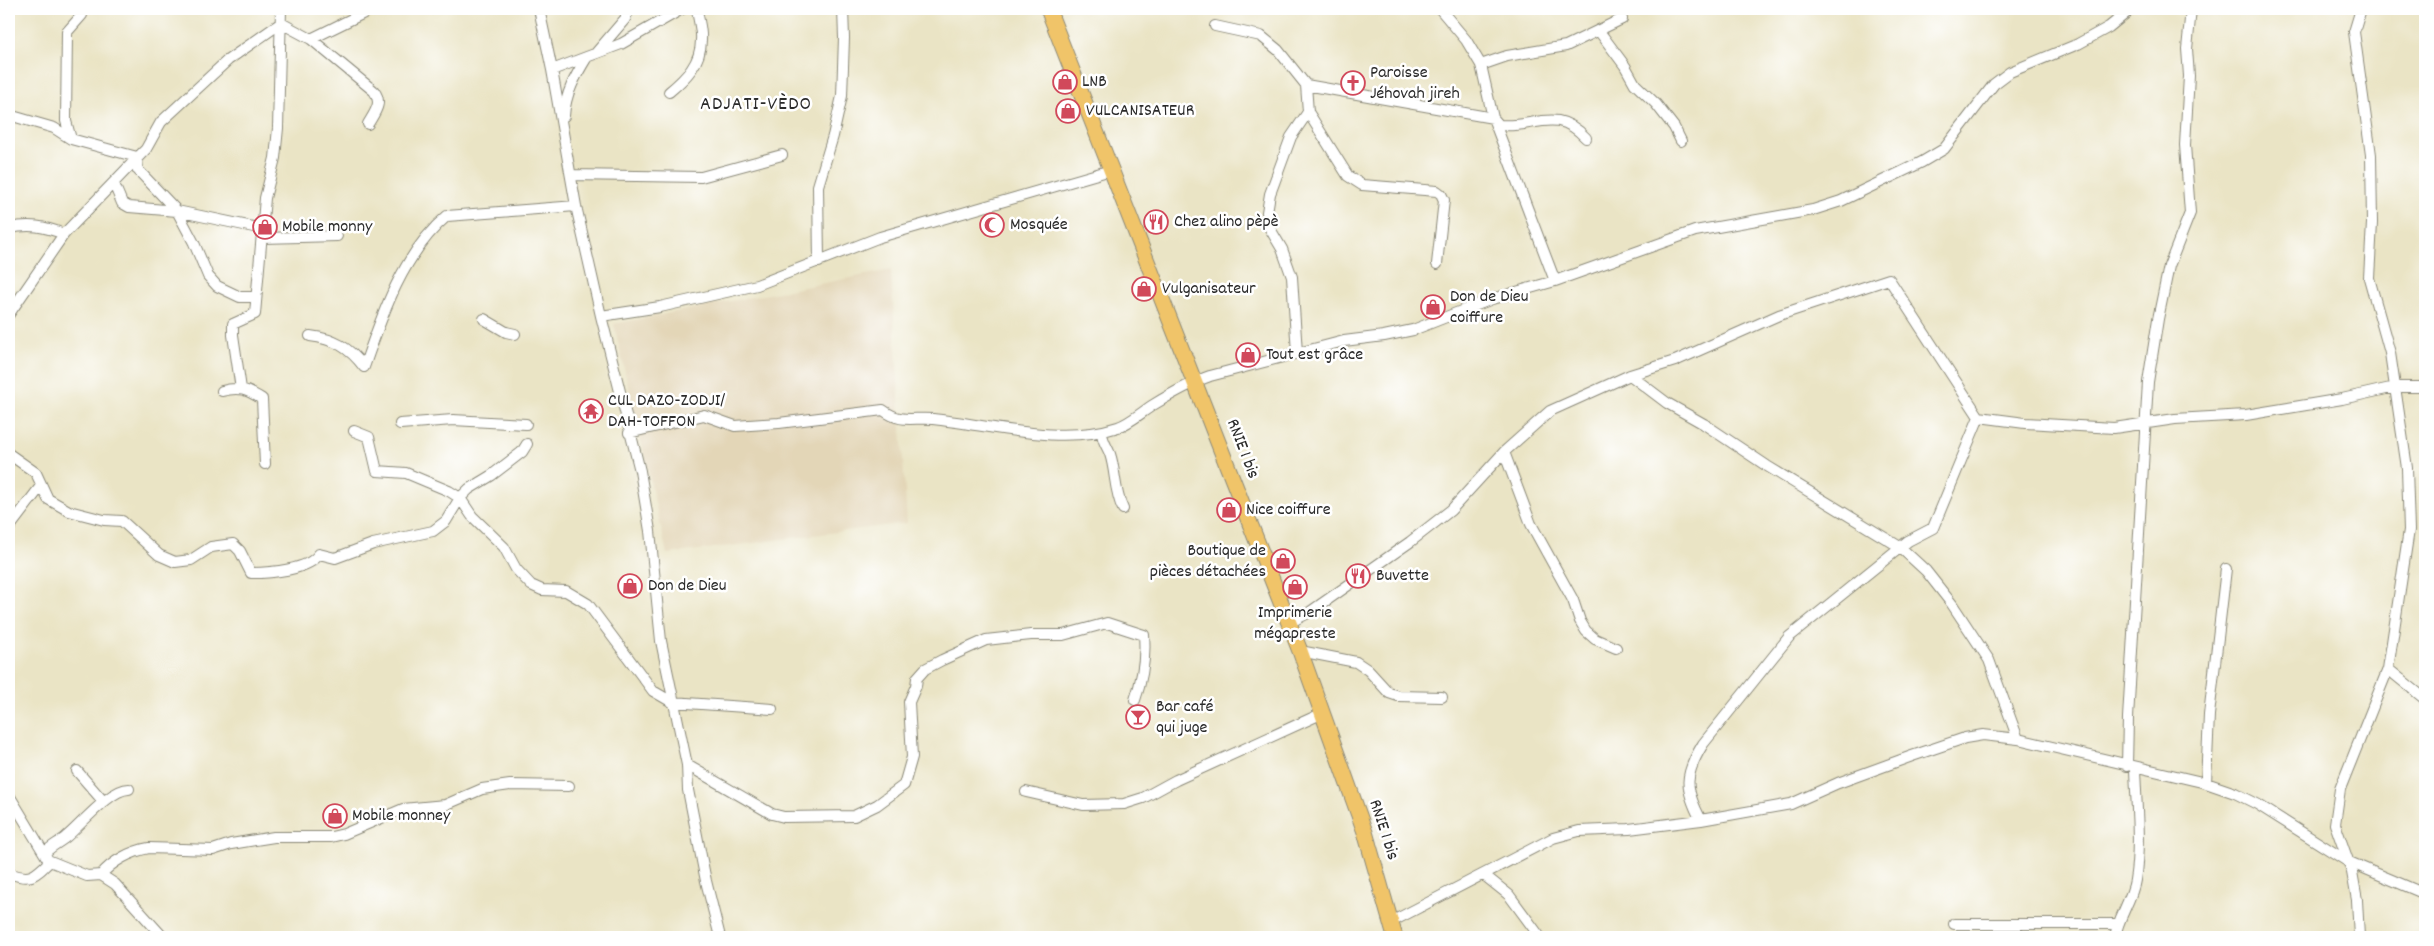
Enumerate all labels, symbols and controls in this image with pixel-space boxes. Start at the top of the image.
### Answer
place label: Paroisse Jéhovah jireh [1370,61,1460,107]
shop icon: LNB [1052,69,1078,95]
place label: LNB [1082,70,1107,95]
church icon: Paroisse Jéhovah jireh [1340,70,1366,96]
district label: ADJATI-VÈDO [700,91,812,119]
shop icon: VULCANISATEUR [1055,98,1081,124]
place label: VULCANISATEUR [1086,99,1194,124]
restaurant icon: Chez alino pèpè [1143,209,1169,235]
place label: Chez alino pèpè [1174,210,1279,235]
mosque icon: Mosquée [979,212,1005,238]
place label: Mosquée [1010,213,1068,238]
shop icon: Mobile monny [252,214,278,240]
place label: Mobile monny [282,215,373,240]
shop icon: Vulganisateur [1131,276,1157,302]
place label: Vulganisateur [1162,277,1256,302]
place label: Don de Dieu coiffure [1450,285,1528,331]
shop icon: Don de Dieu coiffure [1420,294,1446,320]
shop icon: Tout est grâce [1235,342,1261,368]
place label: Tout est grâce [1266,343,1363,368]
place label: CUL DAZO-ZODJI/ DAH-TOFFON [608,389,725,435]
temple icon: CUL DAZO-ZODJI/ DAH-TOFFON [578,398,604,424]
street label: RNIE 1 bis [1219,415,1265,483]
shop icon: Nice coiffure [1216,497,1242,523]
place label: Nice coiffure [1246,498,1331,523]
place label: Boutique de pièces détachées [1150,539,1266,585]
shop icon: Boutique de pièces détachées [1270,548,1296,574]
restaurant icon: Buvette [1345,563,1371,589]
place label: Buvette [1376,564,1429,589]
shop icon: Don de Dieu [617,573,643,599]
place label: Don de Dieu [648,574,726,599]
shop icon: Imprimerie mégapreste [1282,574,1308,600]
place label: Imprimerie mégapreste [1254,601,1336,647]
place label: Bar café qui juge [1156,695,1214,741]
bar icon: Bar café qui juge [1125,704,1151,730]
street label: RNIE 1 bis [1361,797,1405,863]
shop icon: Mobile monney [322,803,348,829]
place label: Mobile monney [352,804,451,829]

